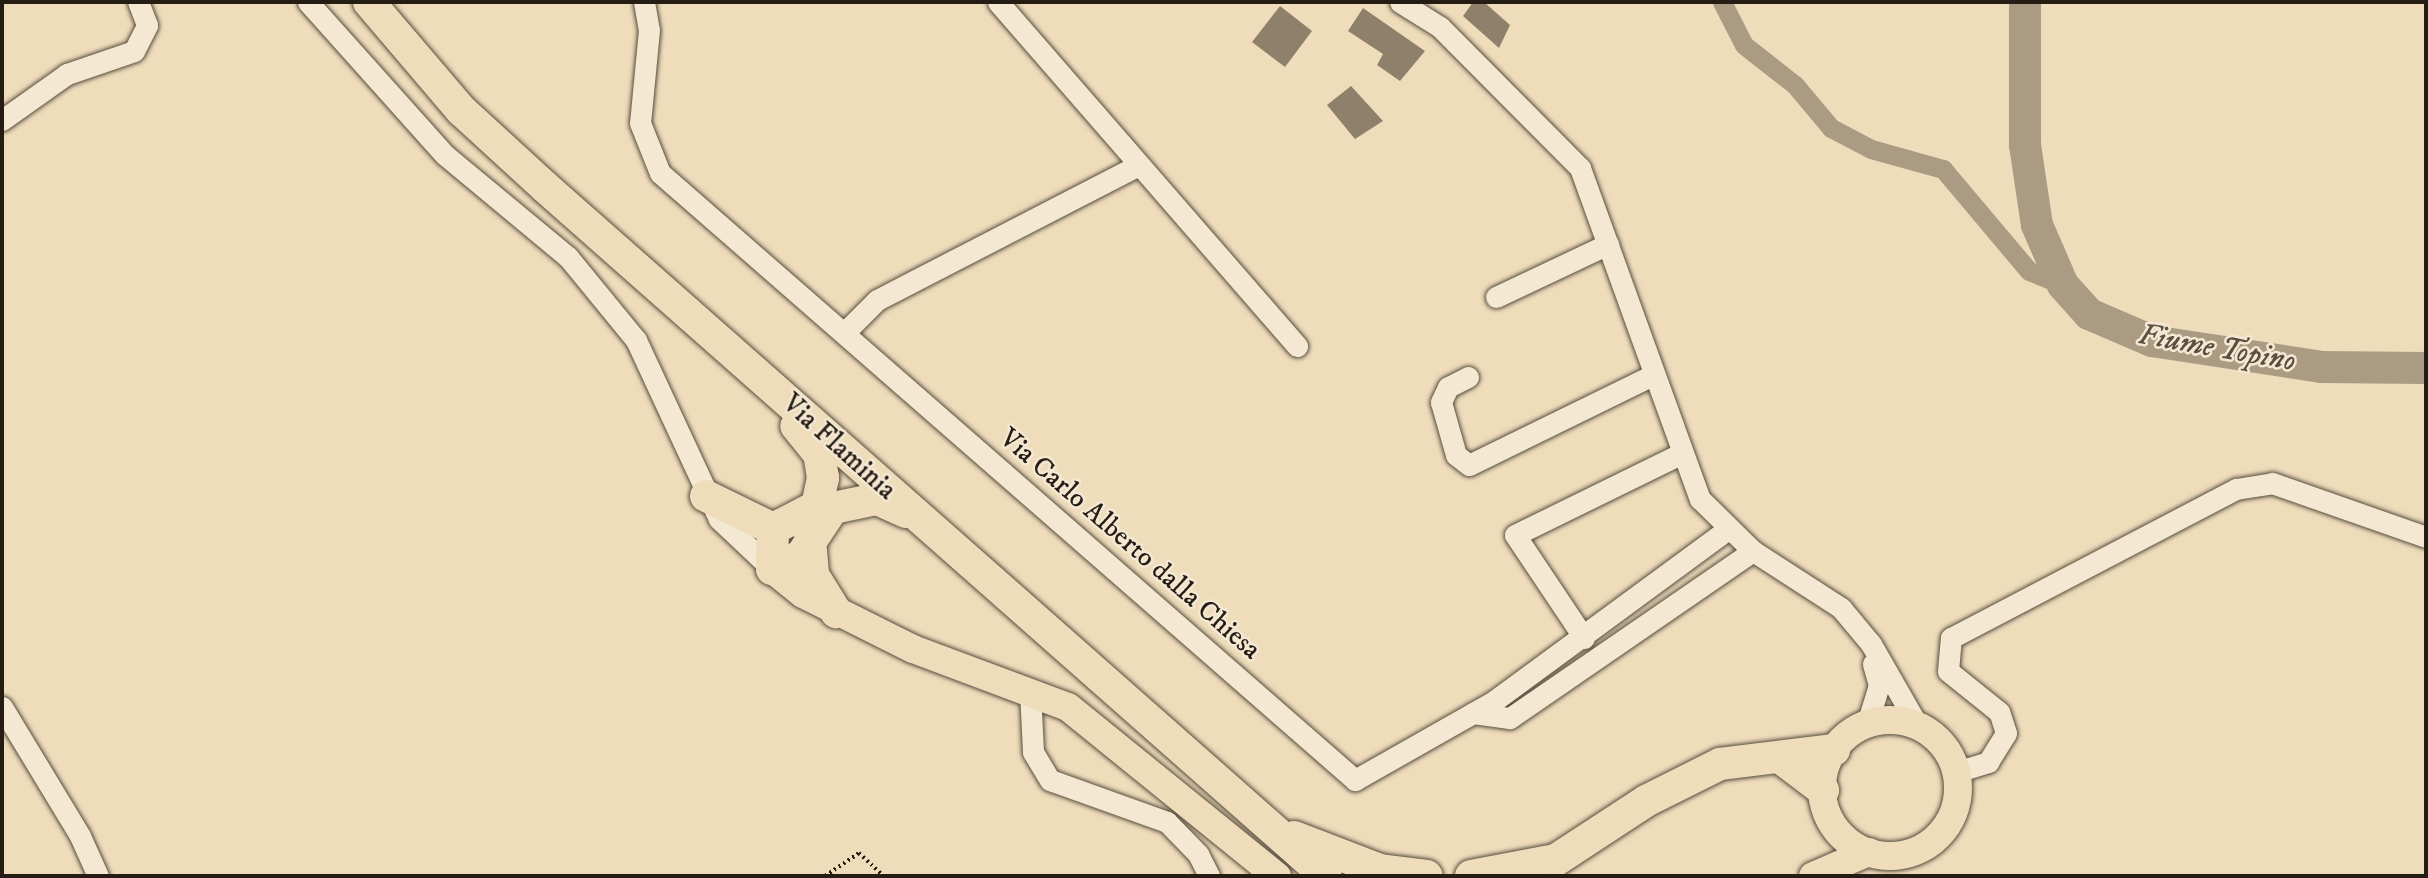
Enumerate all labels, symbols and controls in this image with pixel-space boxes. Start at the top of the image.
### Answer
water label: Fiume Topino [2136,318,2298,380]
street label: Via Flaminia [775,387,903,507]
street label: Via Carlo Alberto dalla Chiesa [992,421,1268,667]

